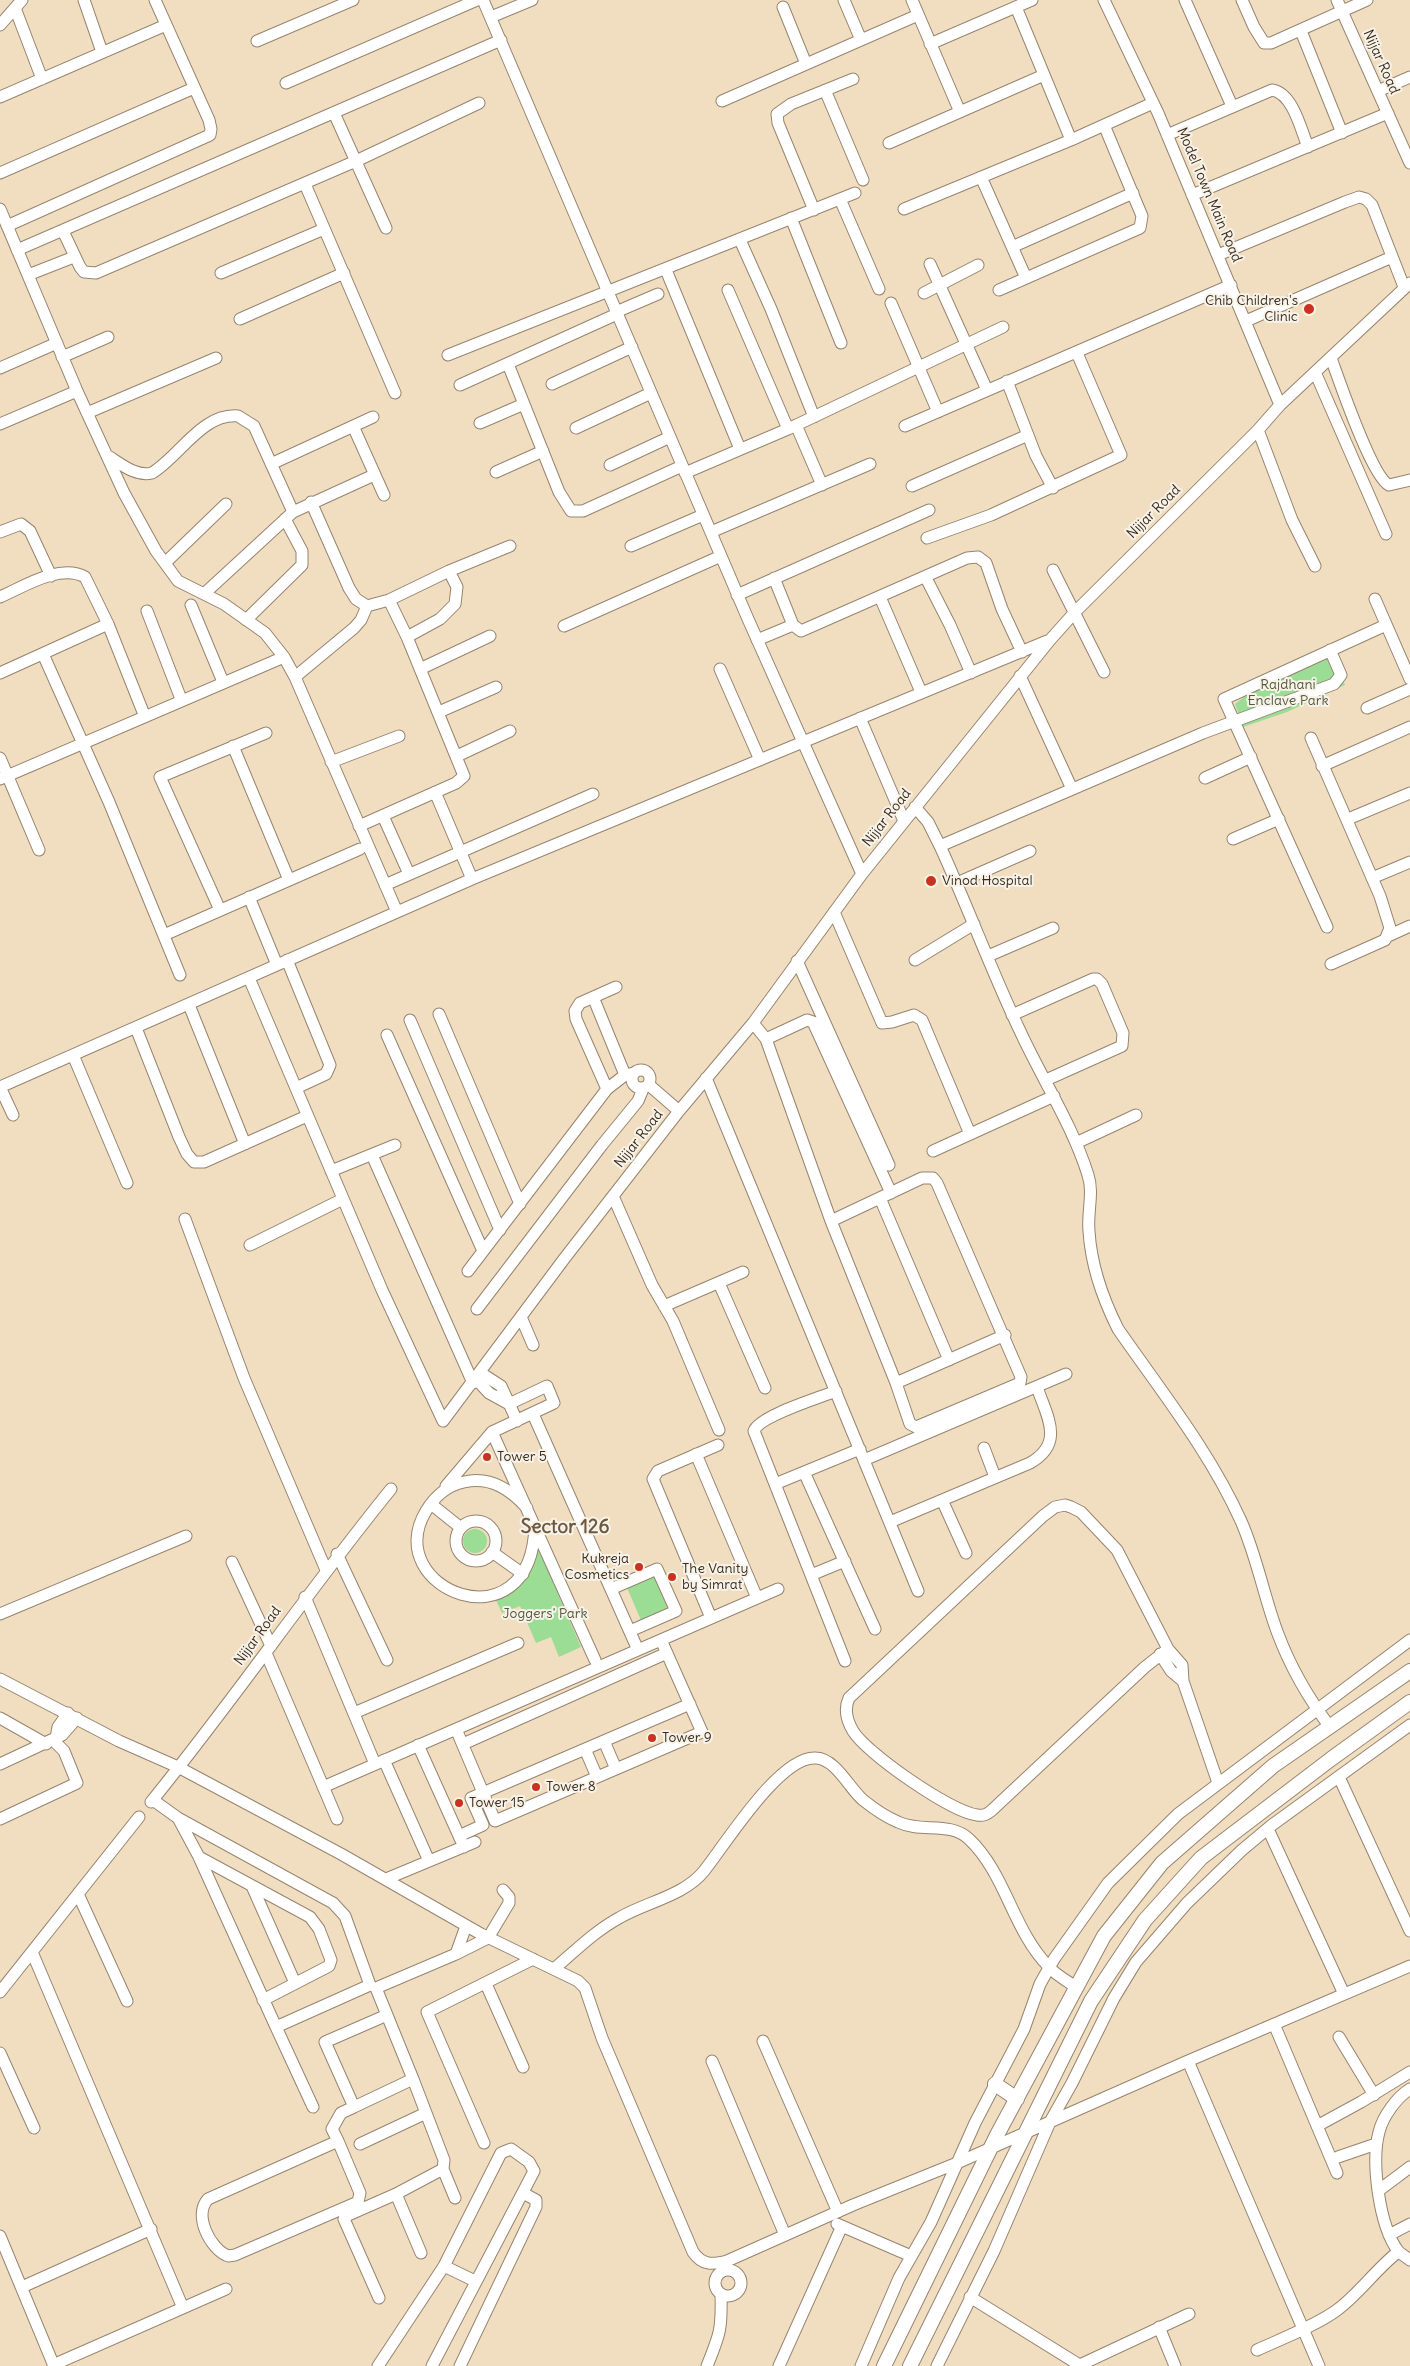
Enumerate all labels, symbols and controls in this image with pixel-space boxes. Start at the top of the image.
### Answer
street label: Nijjar Road [1359,27,1403,97]
street label: Model Town Main Road [1173,125,1245,265]
place label: Chib Children's Clinic [1205,293,1298,326]
marker: Chib Children's Clinic [1302,302,1316,316]
street label: Nijjar Road [1124,482,1184,542]
park label: Rajdhani Enclave Park [1247,677,1329,710]
street label: Nijjar Road [859,786,915,850]
place label: Vinod Hospital [942,873,1033,889]
marker: Vinod Hospital [924,874,938,888]
street label: Nijjar Road [611,1107,667,1171]
place label: Tower 5 [497,1449,547,1465]
marker: Tower 5 [481,1451,493,1463]
district label: Sector 126 [521,1517,609,1539]
place label: Kukreja Cosmetics [565,1551,629,1584]
marker: Kukreja Cosmetics [633,1561,645,1573]
place label: The Vanity by Simrat [682,1561,748,1594]
marker: The Vanity by Simrat [666,1571,678,1583]
street label: Nijjar Road [231,1603,285,1669]
park label: Joggers' Park [502,1606,588,1622]
place label: Tower 9 [662,1730,712,1746]
marker: Tower 9 [646,1732,658,1744]
place label: Tower 8 [546,1779,596,1795]
marker: Tower 8 [530,1781,542,1793]
place label: Tower 15 [469,1795,524,1811]
marker: Tower 15 [453,1797,465,1809]

